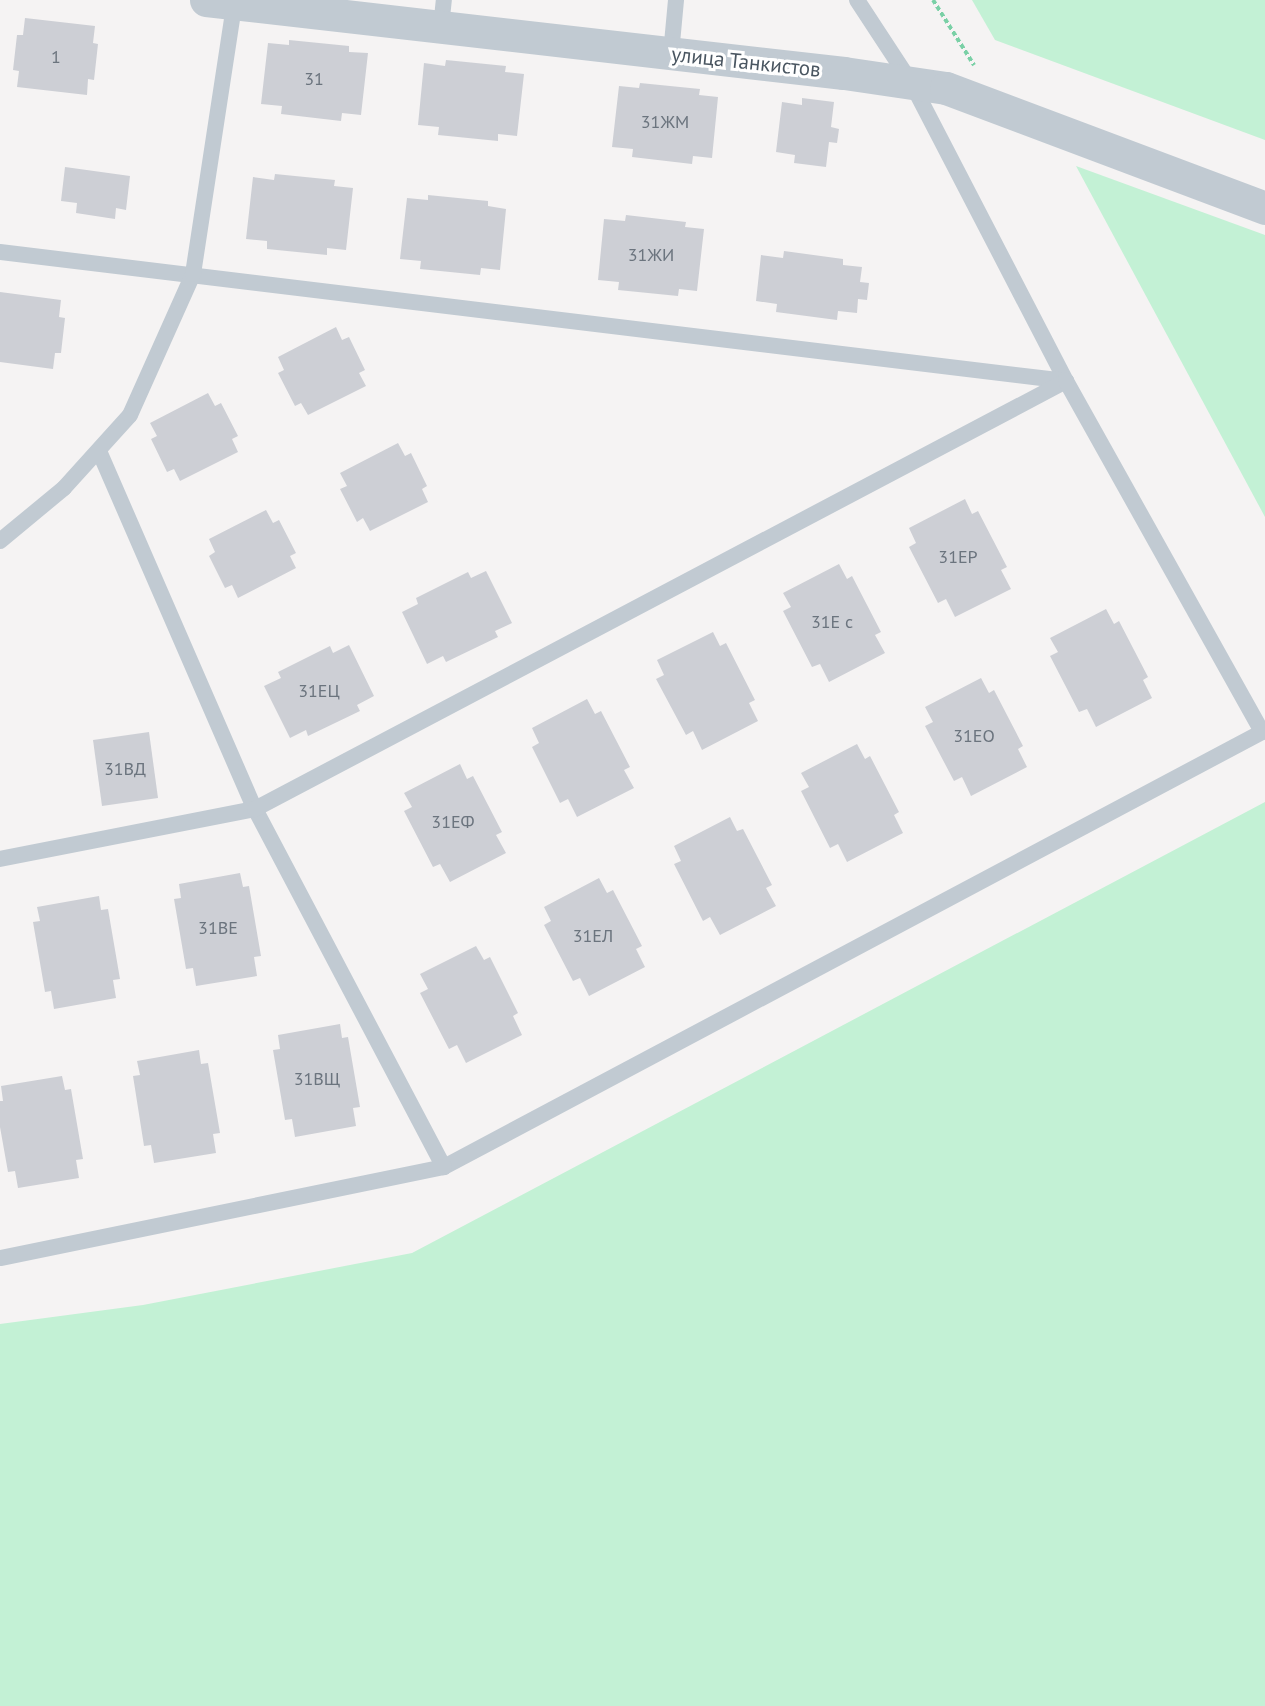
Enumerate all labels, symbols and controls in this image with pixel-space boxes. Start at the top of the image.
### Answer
street label: улица Танкистов [670,42,822,82]
house number: 1 [51,46,61,68]
house number: 31 [304,68,324,90]
house number: 31ЖМ [641,111,689,133]
house number: 31ЖИ [628,244,674,266]
house number: 31ЕР [938,546,978,568]
house number: 31Е с [811,611,853,633]
house number: 31ЕЦ [298,680,340,702]
house number: 31ЕО [953,725,995,747]
house number: 31ВД [104,758,146,780]
house number: 31ЕФ [431,811,475,833]
house number: 31ВЕ [198,917,238,939]
house number: 31ЕЛ [573,925,613,947]
house number: 31ВЩ [294,1068,340,1090]

